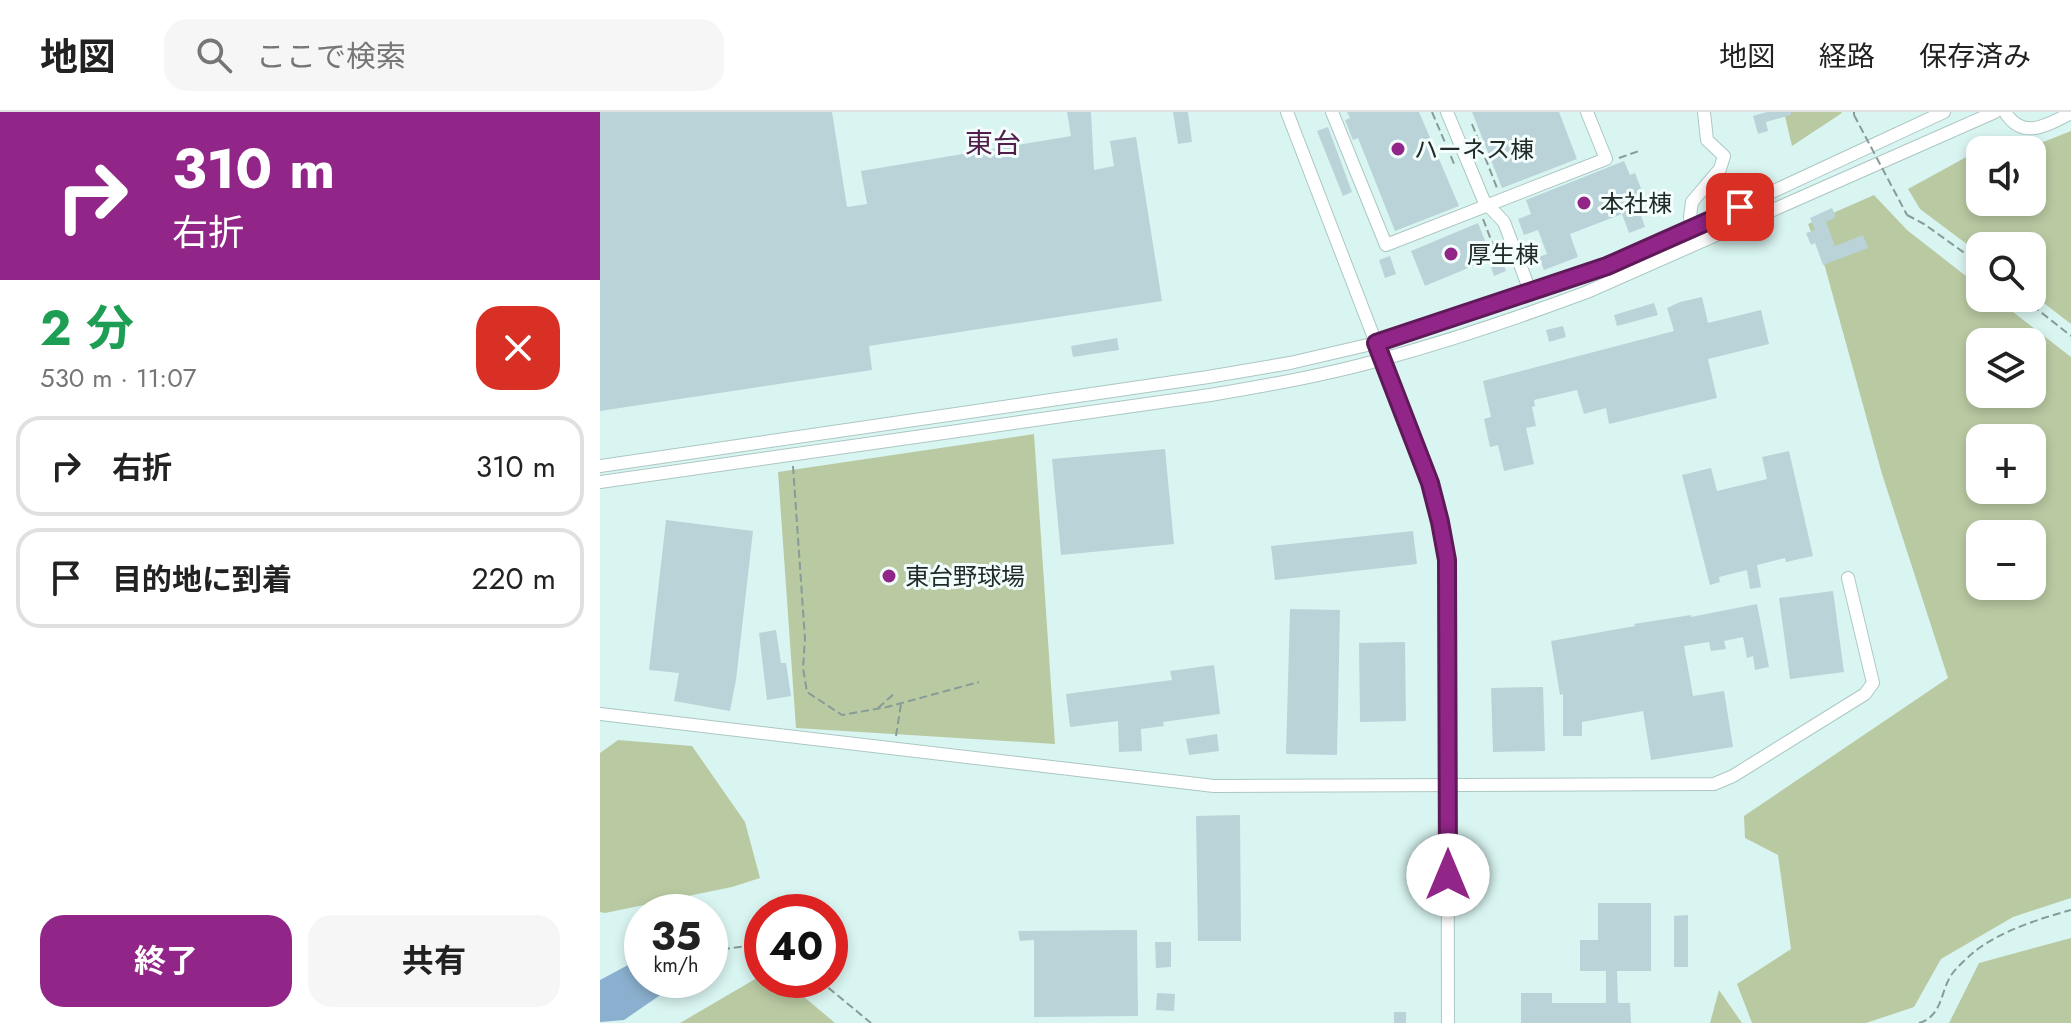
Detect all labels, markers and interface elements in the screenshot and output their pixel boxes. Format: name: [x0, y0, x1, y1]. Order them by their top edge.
search box: [164, 19, 724, 91]
text: 地図: [40, 29, 116, 84]
icon: search: [192, 33, 236, 77]
text: ここで検索: [256, 35, 406, 78]
text: 地図: [1719, 36, 1775, 77]
text: 経路: [1819, 36, 1875, 77]
text: 保存済み: [1919, 36, 2031, 77]
district label: 東台: [965, 123, 1021, 164]
text: 310 m: [172, 128, 335, 209]
place label: ハーネス棟: [1414, 132, 1534, 167]
map controls: [1966, 136, 2046, 600]
button: sound: [1966, 136, 2046, 216]
marker: ハーネス棟: [1389, 140, 1407, 158]
icon: right: [40, 144, 144, 248]
pin: [1706, 173, 1774, 241]
icon: arrive: [1718, 185, 1762, 229]
place label: 本社棟: [1600, 186, 1672, 221]
marker: 本社棟: [1575, 194, 1593, 212]
text: 右折: [172, 206, 244, 258]
button: search: [1966, 232, 2046, 312]
place label: 厚生棟: [1467, 237, 1539, 272]
marker: 厚生棟: [1442, 245, 1460, 263]
text: 2 分: [40, 294, 134, 363]
button: close: [476, 306, 560, 390]
button: layers: [1966, 328, 2046, 408]
text: 530 m · 11:07: [40, 359, 196, 397]
button: +: [1966, 424, 2046, 504]
icon: right: [44, 444, 88, 488]
text: 310 m: [476, 445, 556, 488]
text: 右折: [112, 446, 172, 489]
button: −: [1966, 520, 2046, 600]
icon: arrive: [44, 556, 88, 600]
text: 220 m: [471, 557, 556, 600]
text: 目的地に到着: [112, 558, 292, 601]
place label: 東台野球場: [905, 559, 1025, 594]
marker: 東台野球場: [880, 567, 898, 585]
position arrow: [1406, 833, 1490, 917]
speed limit sign: 40: [744, 894, 848, 998]
text: 35: [651, 907, 701, 965]
button: 終了: [40, 915, 292, 1007]
button: 共有: [308, 915, 560, 1007]
text: km/h: [653, 951, 699, 980]

